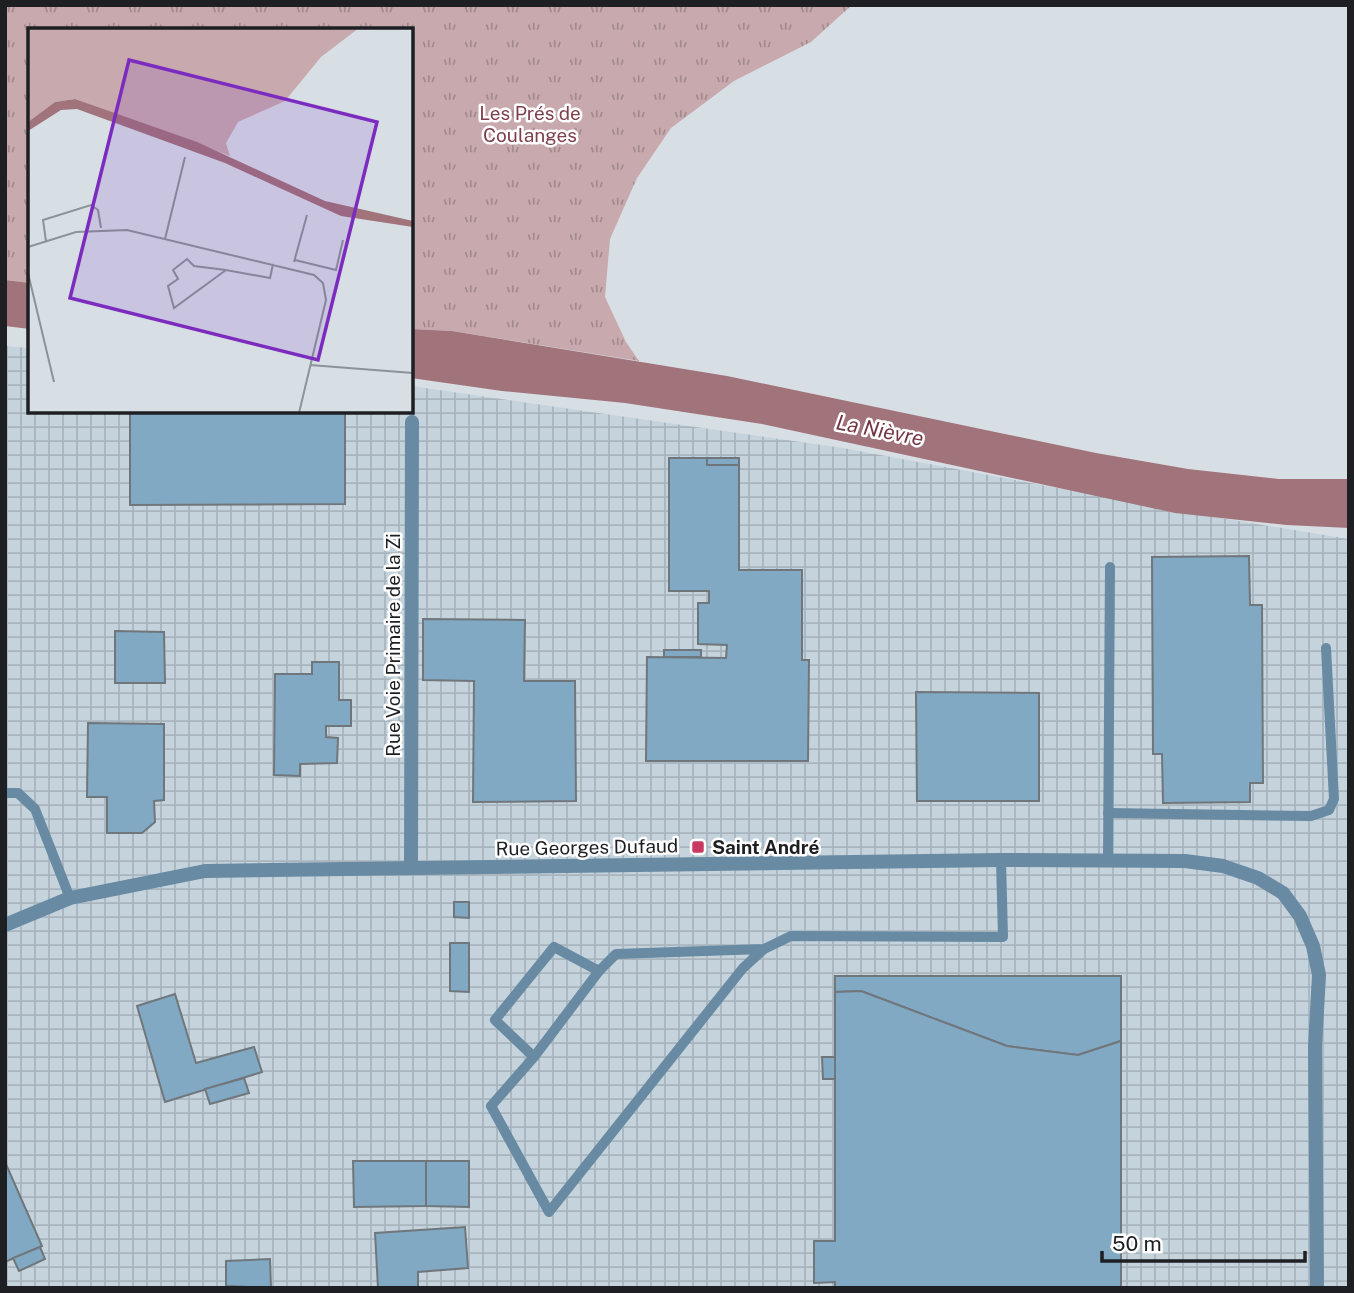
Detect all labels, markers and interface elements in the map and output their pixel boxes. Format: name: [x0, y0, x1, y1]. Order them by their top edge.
inset map: [28, 28, 413, 413]
park label: Les Prés de Coulanges: [479, 102, 581, 146]
water label: La Nièvre: [834, 409, 926, 451]
street label: Rue Voie Primaire de la Zi: [382, 533, 404, 757]
street label: Rue Georges Dufaud: [496, 834, 678, 860]
place label: Saint André: [712, 836, 820, 858]
marker: Saint André: [690, 839, 706, 855]
scale bar: [1102, 1220, 1305, 1264]
text: 50 m: [1112, 1231, 1162, 1256]

